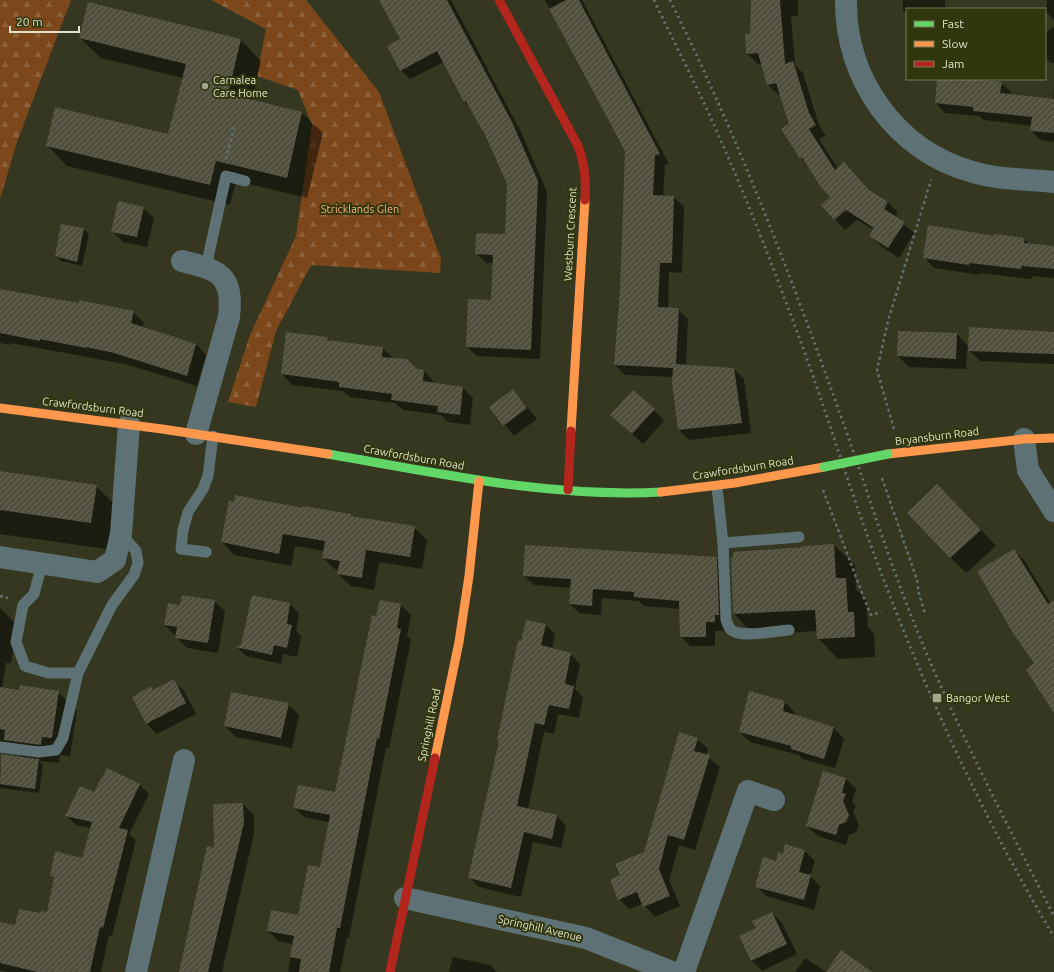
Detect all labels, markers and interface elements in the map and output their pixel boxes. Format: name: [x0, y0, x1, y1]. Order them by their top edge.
scale bar: [10, 8, 79, 34]
legend: [906, 8, 1046, 80]
text: 20 m: [16, 15, 43, 28]
text: Fast: [942, 17, 964, 30]
text: Slow: [942, 37, 968, 50]
text: Jam: [942, 57, 964, 70]
place label: Carnalea Care Home: [213, 74, 268, 99]
marker: Carnalea Care Home: [200, 81, 210, 91]
street label: Westburn Crescent: [562, 186, 578, 281]
park label: Stricklands Glen: [321, 203, 399, 215]
street label: Crawfordsburn Road: [42, 395, 144, 419]
street label: Bryansburn Road: [894, 425, 980, 447]
street label: Crawfordsburn Road: [363, 442, 465, 472]
street label: Crawfordsburn Road: [692, 454, 794, 482]
street label: Springhill Road: [415, 687, 443, 763]
marker: Bangor West: [931, 692, 943, 704]
place label: Bangor West: [946, 692, 1010, 704]
street label: Springhill Avenue: [497, 912, 583, 944]

